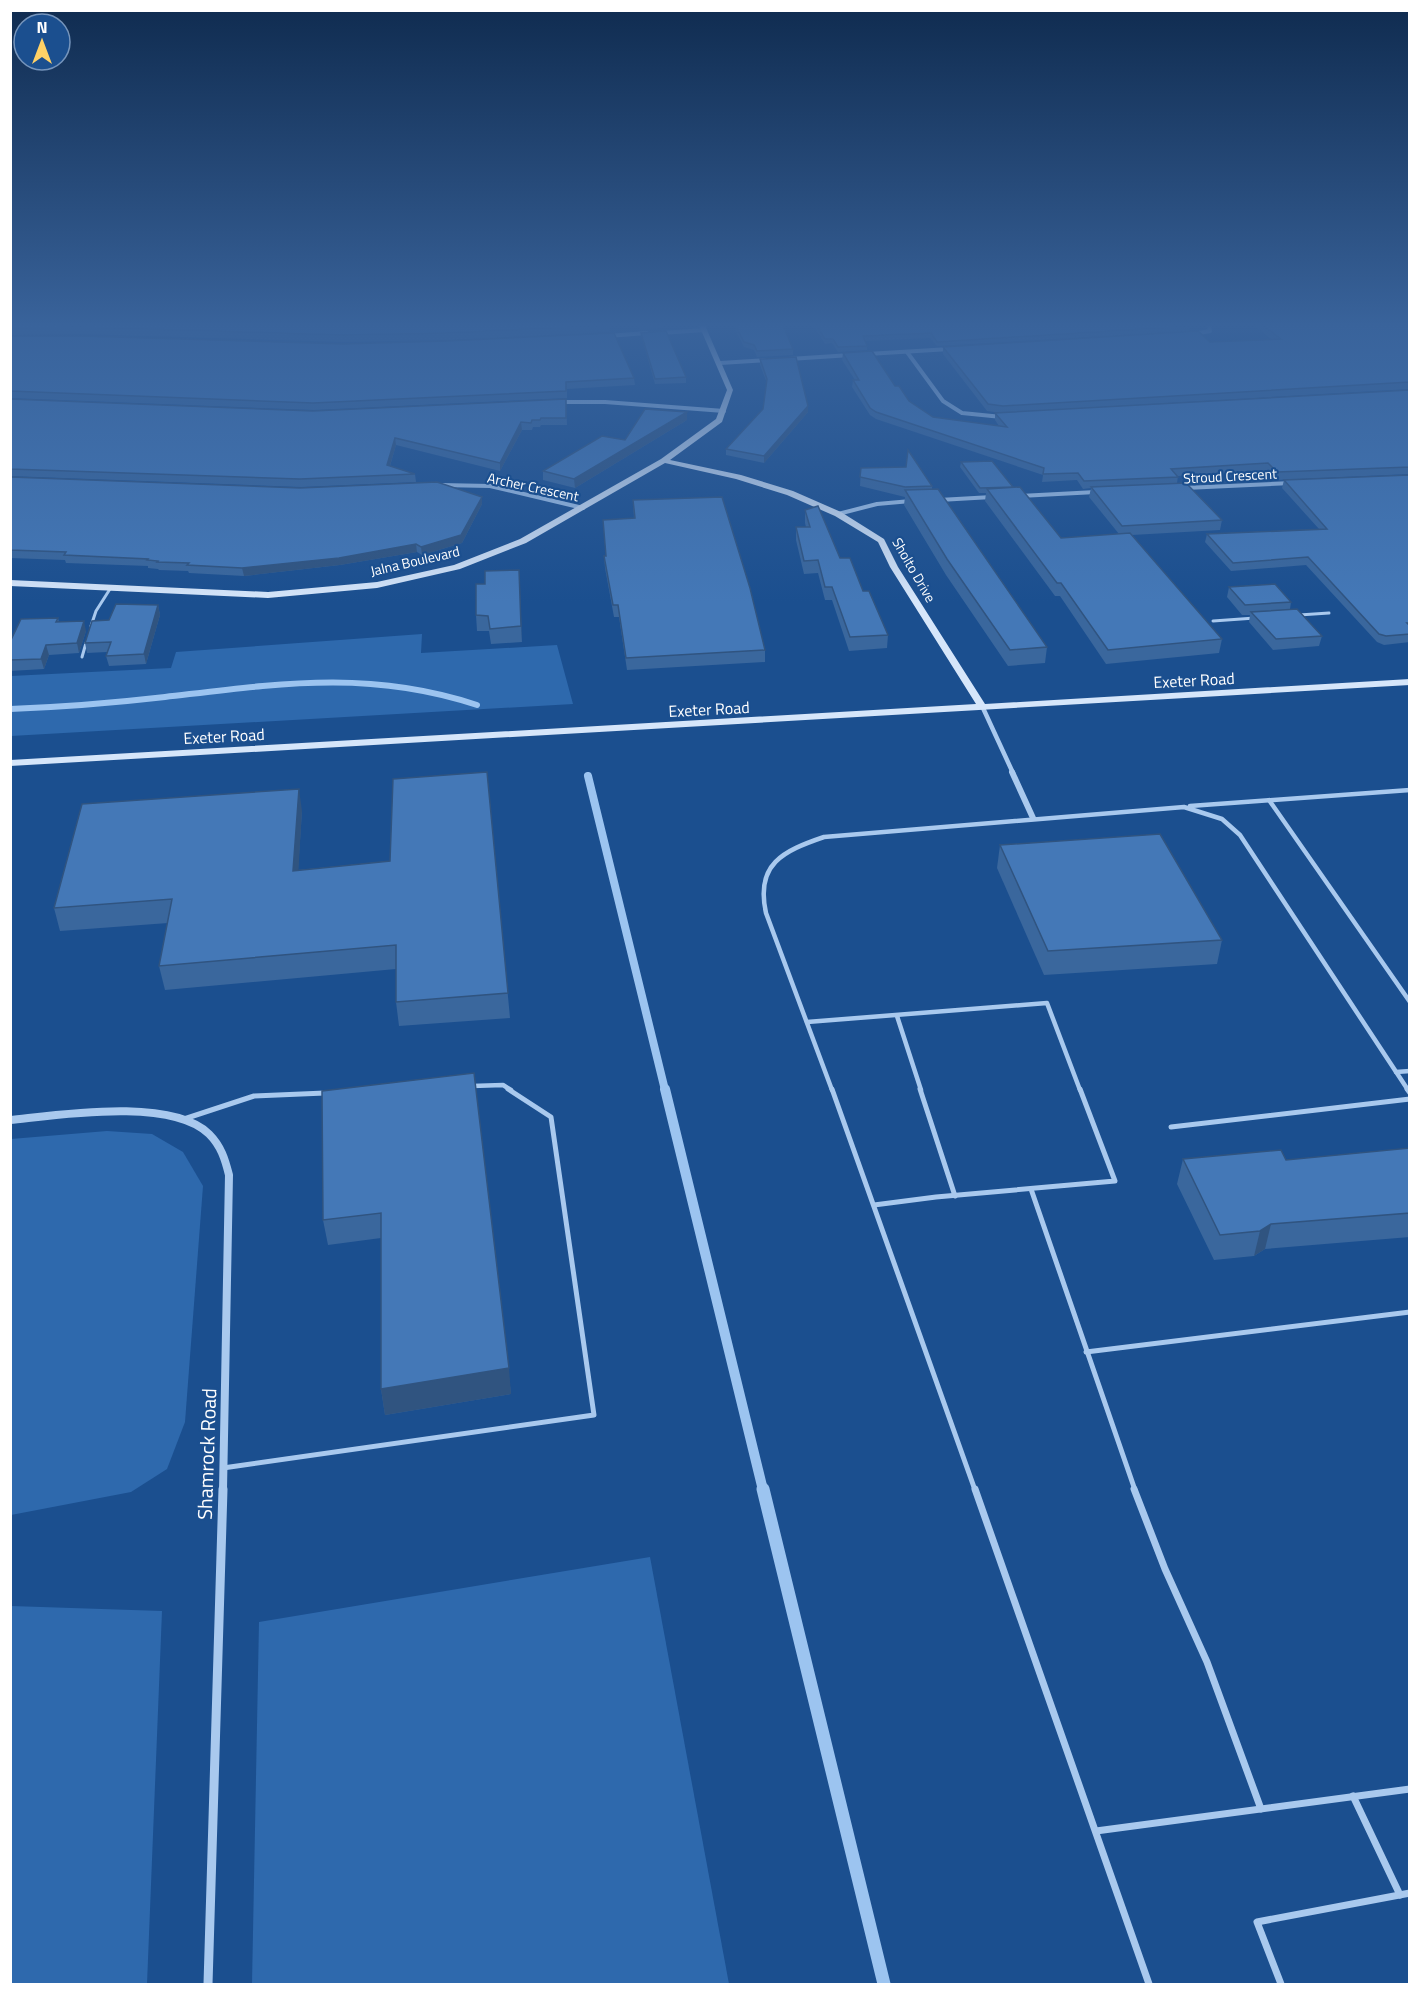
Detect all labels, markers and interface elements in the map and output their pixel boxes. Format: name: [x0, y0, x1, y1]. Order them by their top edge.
north arrow: [12, 12, 72, 72]
text: N: [36, 15, 48, 39]
street label: Stroud Crescent: [1183, 463, 1277, 488]
street label: Archer Crescent: [485, 467, 581, 506]
street label: Sholto Drive: [887, 533, 941, 606]
street label: Jalna Boulevard: [368, 540, 462, 581]
street label: Exeter Road: [1153, 666, 1235, 694]
street label: Exeter Road: [668, 695, 750, 723]
street label: Exeter Road: [183, 722, 265, 750]
street label: Shamrock Road: [189, 1388, 224, 1520]

